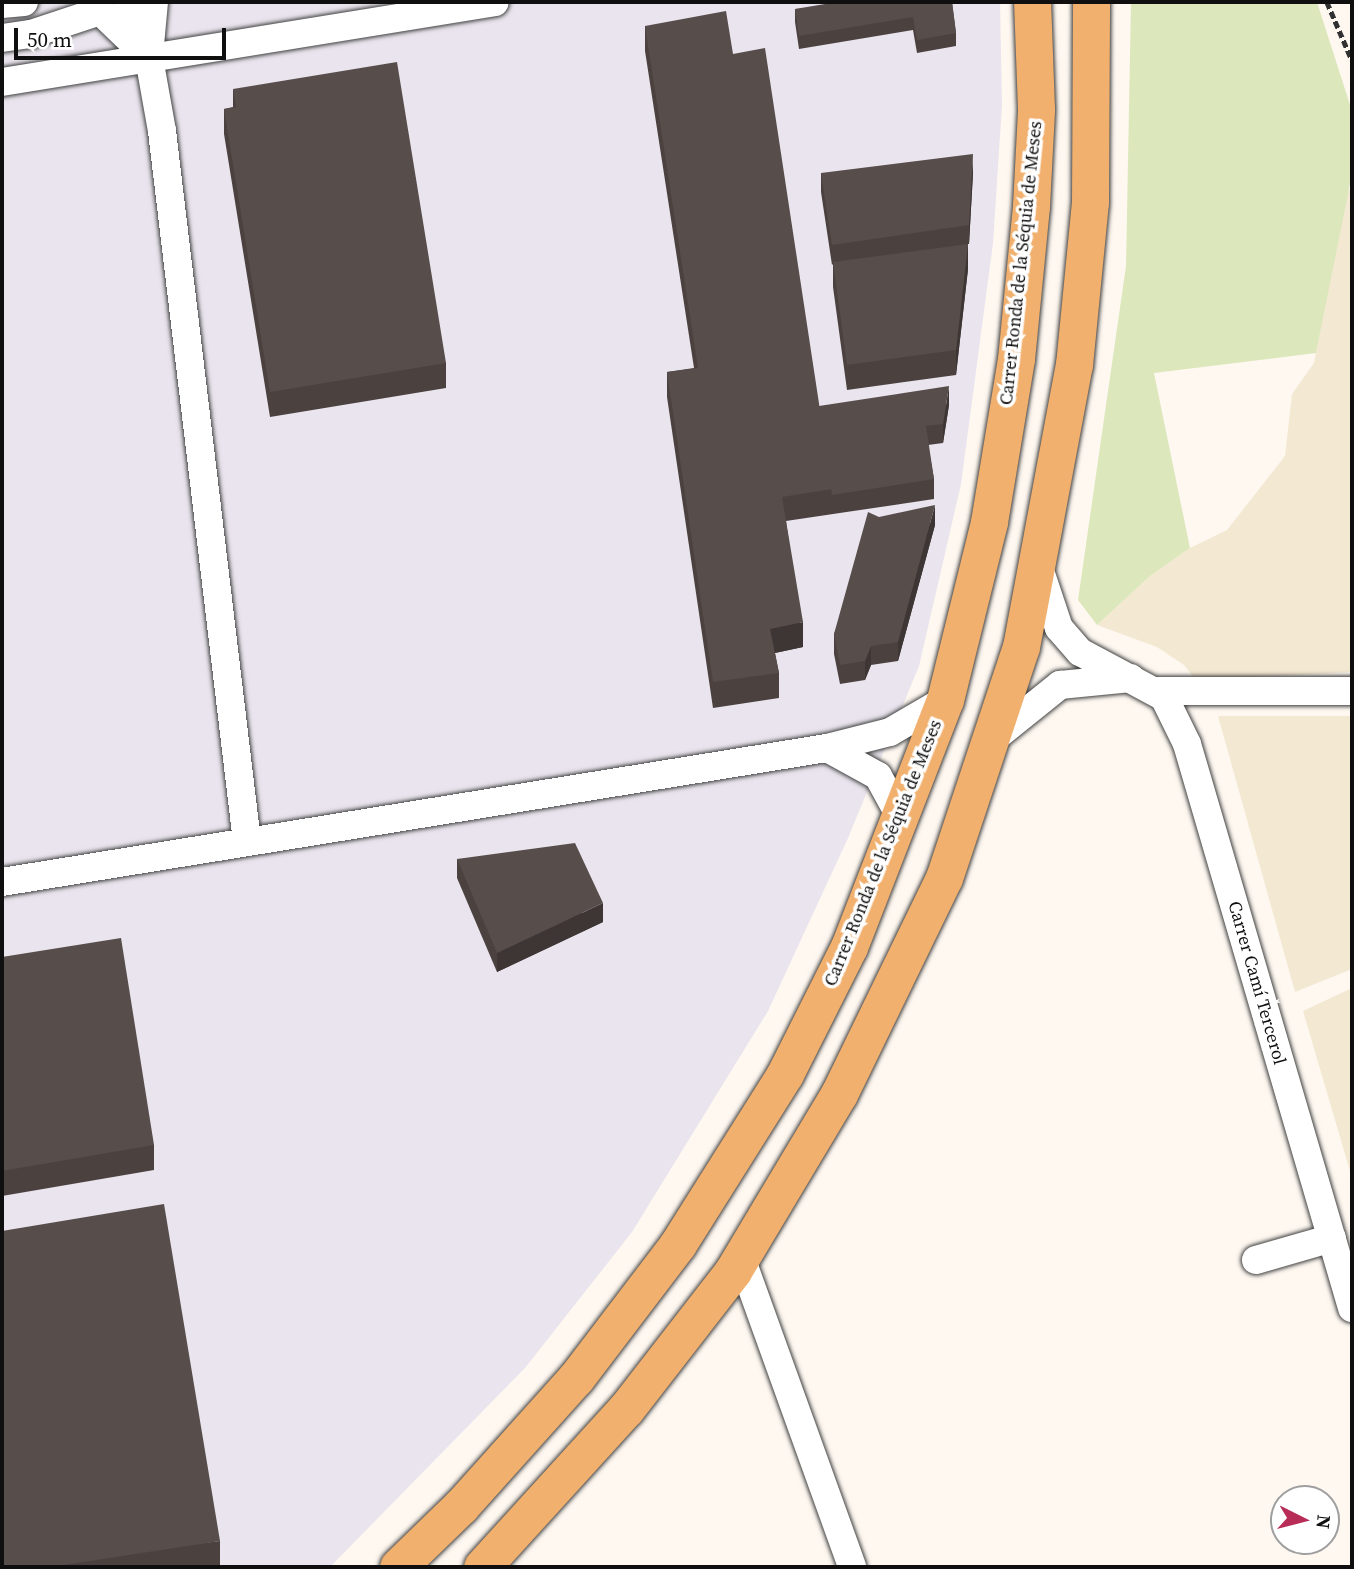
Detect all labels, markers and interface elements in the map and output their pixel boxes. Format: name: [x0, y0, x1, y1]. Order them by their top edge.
scale bar: [18, 14, 229, 58]
text: 50 m: [27, 25, 72, 54]
street label: Carrer Ronda de la Séquia de Meses: [995, 120, 1047, 406]
street label: Carrer Ronda de la Séquia de Meses: [820, 717, 946, 989]
street label: Carrer Camí Tercerol: [1223, 899, 1291, 1067]
north arrow: [1270, 1485, 1340, 1555]
text: N: [1310, 1514, 1338, 1530]

